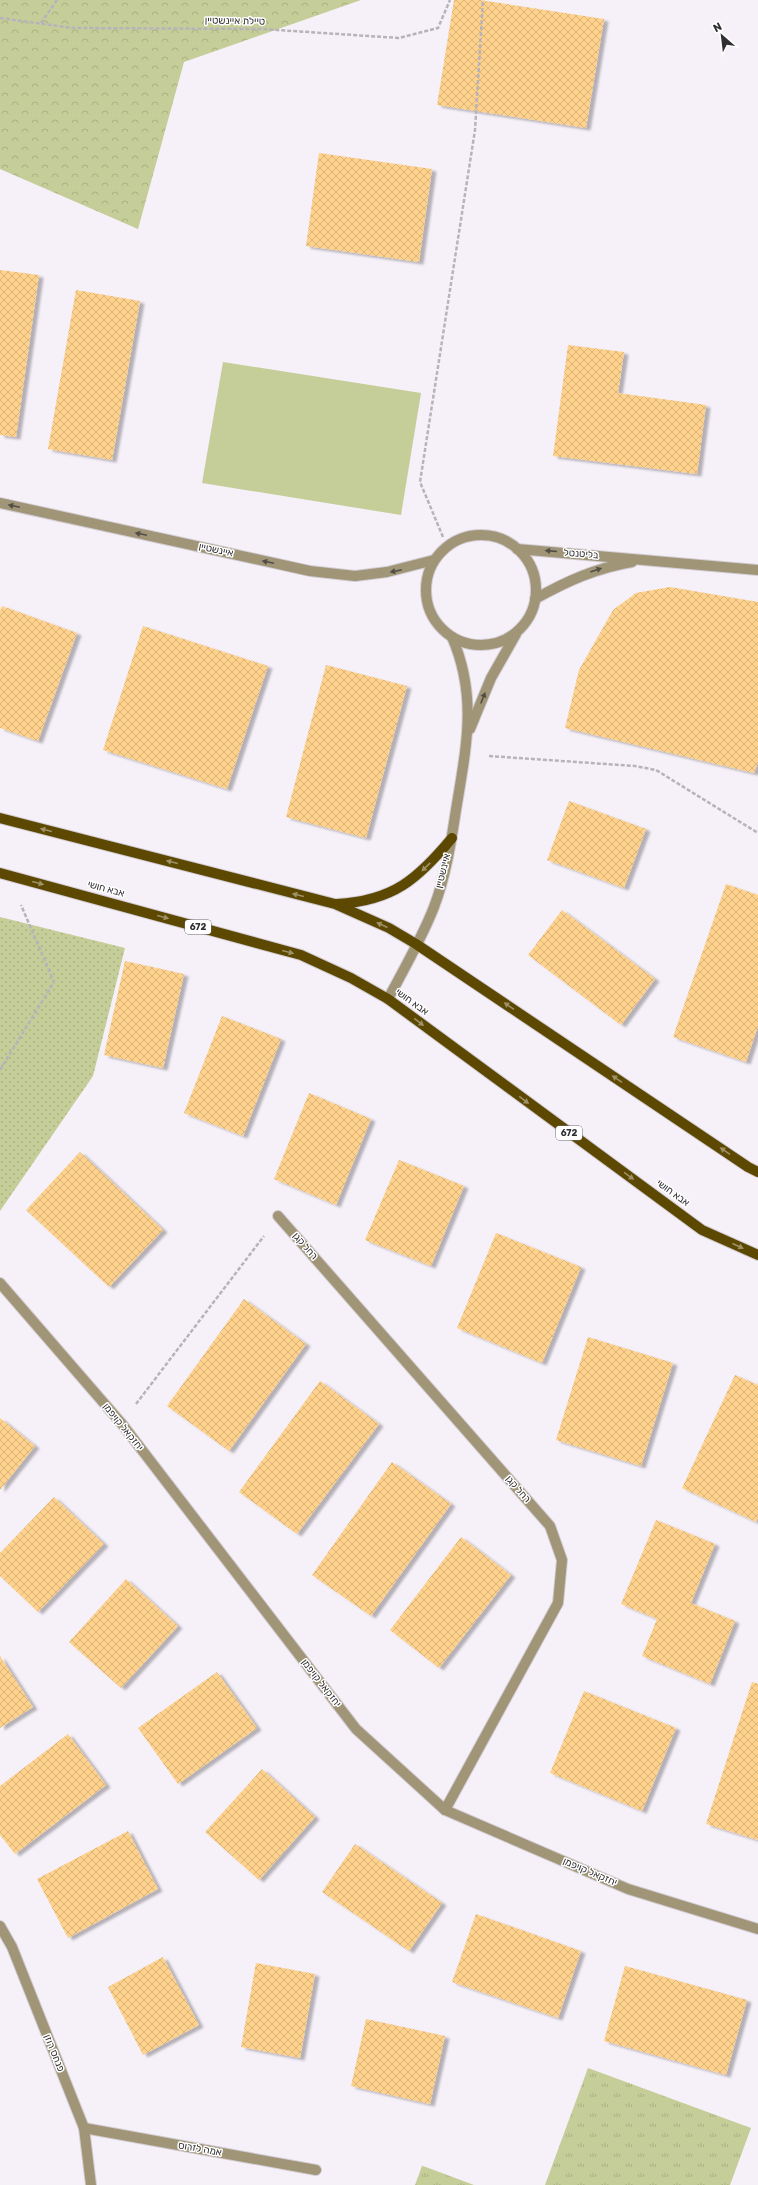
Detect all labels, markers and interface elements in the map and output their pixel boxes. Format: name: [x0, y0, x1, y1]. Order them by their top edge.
street label: טיילת איינשטיין: [205, 14, 265, 28]
north arrow: [702, 16, 742, 56]
text: N: [711, 20, 724, 35]
one-way arrow: [8, 502, 20, 508]
one-way arrow: [135, 530, 147, 536]
street label: איינשטיין: [198, 540, 235, 560]
street label: בליטנטל: [563, 547, 599, 562]
one-way arrow: [545, 548, 557, 555]
one-way arrow: [262, 558, 274, 564]
one-way arrow: [590, 567, 602, 573]
one-way arrow: [390, 568, 402, 574]
one-way arrow: [480, 692, 487, 704]
one-way arrow: [40, 827, 52, 833]
street label: איינשטיין: [433, 852, 453, 890]
one-way arrow: [166, 859, 178, 865]
one-way arrow: [421, 862, 431, 872]
street label: אבא חושי: [86, 878, 126, 900]
one-way arrow: [32, 880, 44, 886]
one-way arrow: [291, 891, 304, 897]
one-way arrow: [157, 914, 169, 920]
road number: 672: [185, 920, 211, 934]
one-way arrow: [377, 922, 388, 928]
one-way arrow: [282, 949, 295, 955]
street label: אבא חושי: [393, 986, 431, 1018]
one-way arrow: [504, 1002, 514, 1010]
one-way arrow: [414, 1018, 425, 1026]
one-way arrow: [612, 1075, 622, 1083]
one-way arrow: [519, 1095, 529, 1103]
road number: 672: [556, 1126, 582, 1140]
one-way arrow: [719, 1148, 731, 1155]
one-way arrow: [624, 1172, 634, 1180]
street label: אבא חושי: [654, 1177, 692, 1209]
street label: רחל קגן: [290, 1230, 320, 1262]
one-way arrow: [732, 1243, 744, 1249]
street label: יחזקאל קויפמן: [100, 1401, 146, 1453]
street label: רחל קגן: [503, 1473, 533, 1505]
street label: יחזקאל קויפמן: [299, 1657, 343, 1709]
street label: יחזקאל קויפמן: [561, 1855, 619, 1889]
street label: פנחס רוזן: [41, 2033, 67, 2074]
street label: אמה לזרוס: [177, 2139, 223, 2159]

